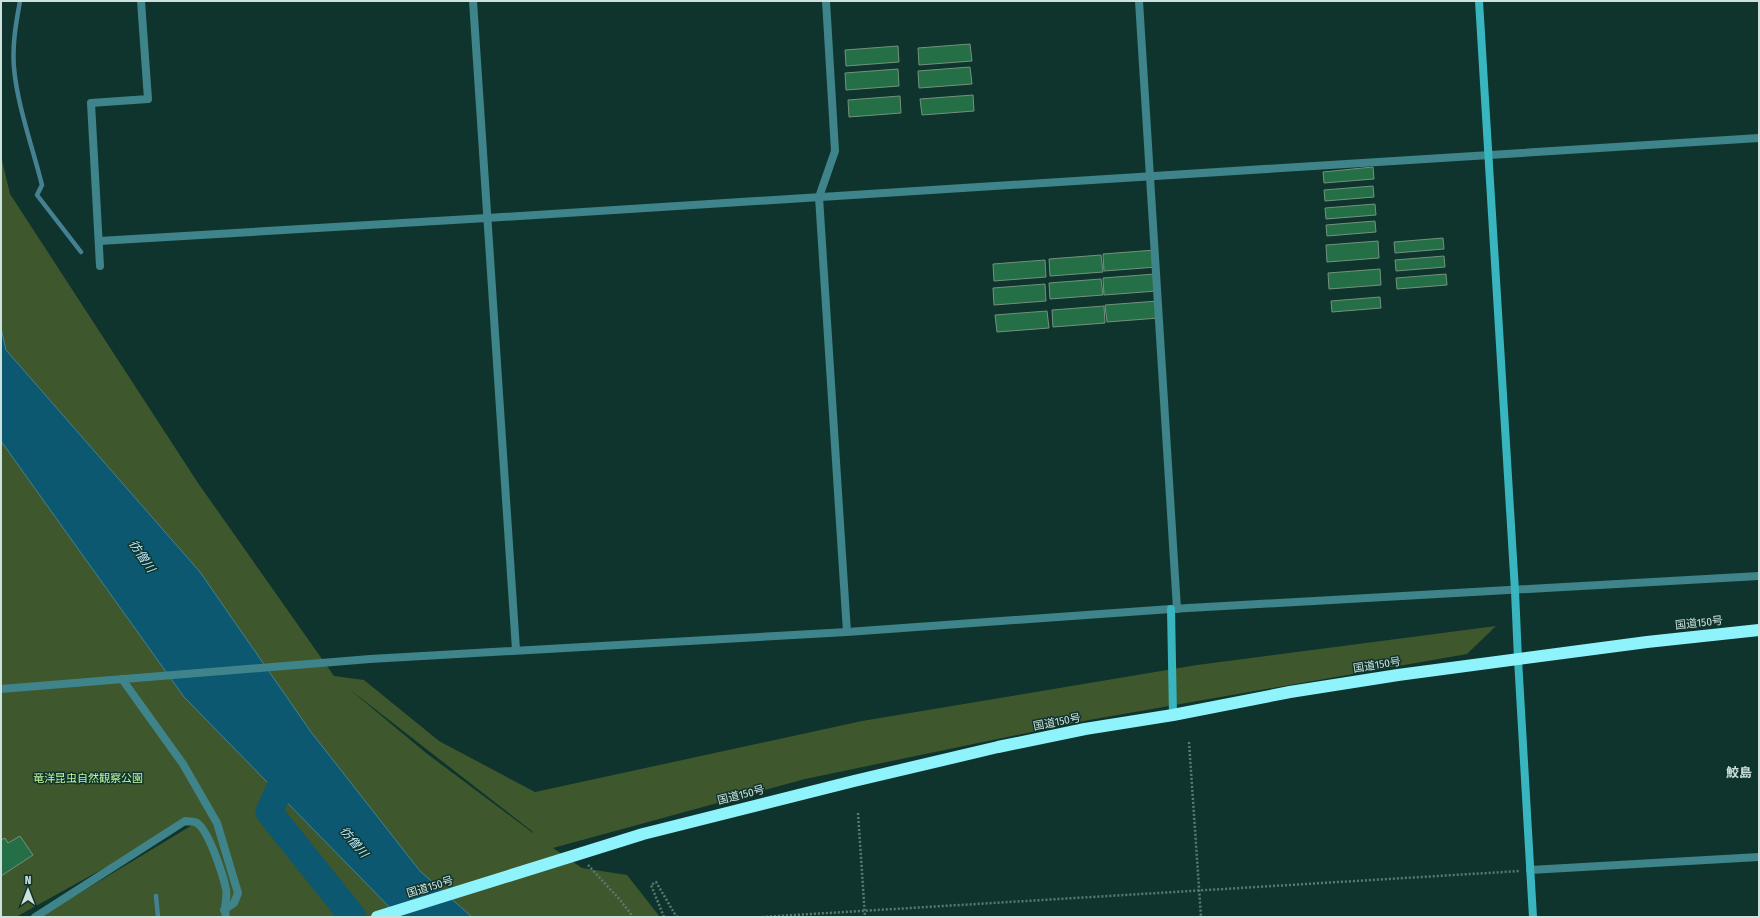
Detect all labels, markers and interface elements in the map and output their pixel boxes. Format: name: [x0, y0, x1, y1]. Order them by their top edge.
water label: 彷僧川: [126, 537, 159, 576]
street label: 国道150号: [1674, 614, 1724, 632]
street label: 国道150号: [1352, 655, 1402, 675]
street label: 国道150号: [1032, 711, 1082, 733]
district label: 鮫島: [1726, 765, 1752, 780]
park label: 竜洋昆虫自然観察公園: [33, 772, 143, 785]
street label: 国道150号: [716, 783, 766, 807]
water label: 彷僧川: [337, 824, 372, 862]
north arrow: [8, 870, 48, 910]
text: N: [25, 874, 31, 887]
street label: 国道150号: [405, 874, 455, 900]

